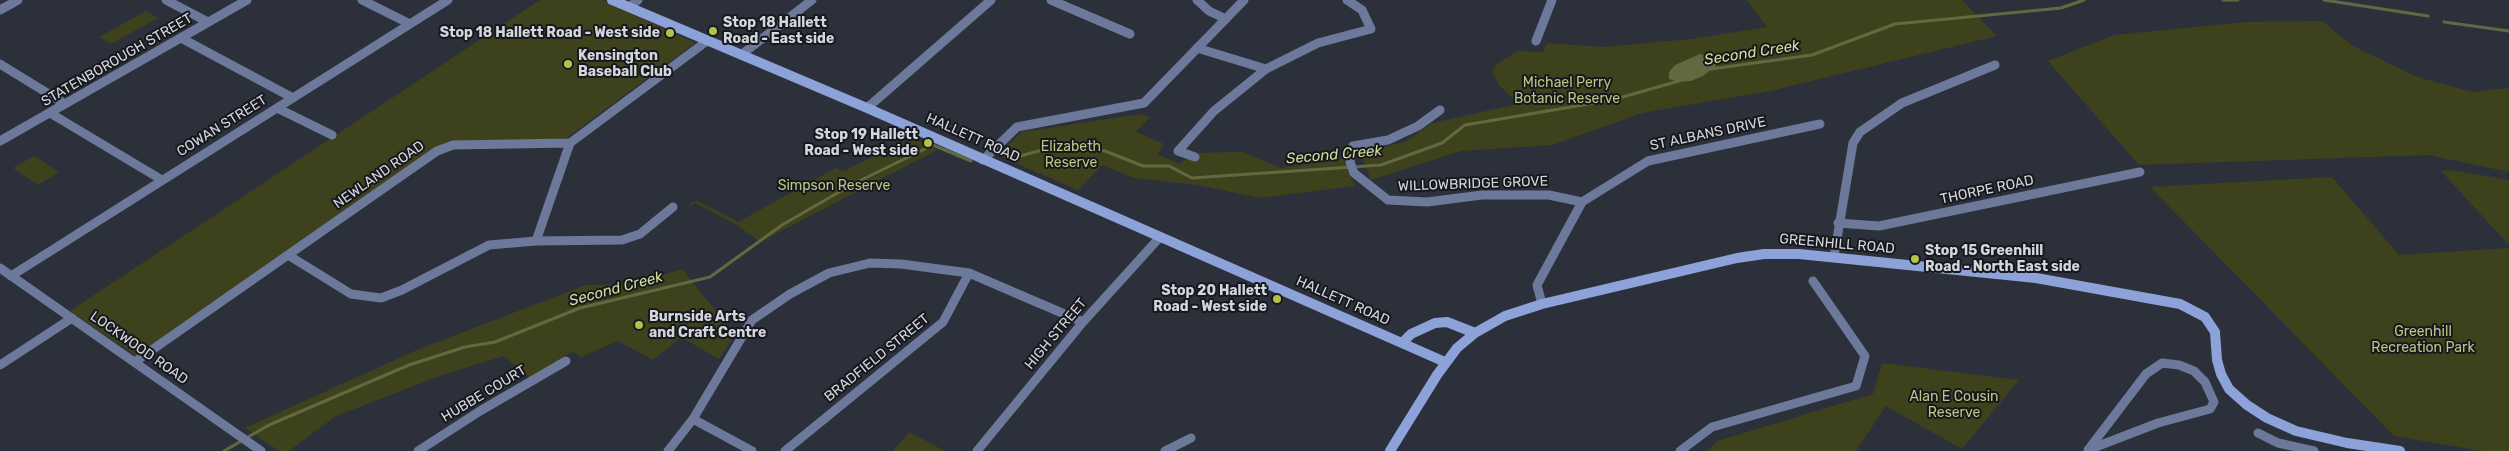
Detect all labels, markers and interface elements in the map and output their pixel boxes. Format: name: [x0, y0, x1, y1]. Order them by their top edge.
street label: STATENBOROUGH STREET: [39, 10, 195, 110]
place label: Stop 18 Hallett Road - East side: [723, 15, 834, 48]
place label: Stop 18 Hallett Road - West side: [440, 25, 660, 41]
marker: Stop 18 Hallett Road - East side: [707, 25, 719, 37]
marker: Stop 18 Hallett Road - West side: [664, 27, 676, 39]
water label: Second Creek: [1703, 37, 1801, 69]
place label: Kensington Baseball Club: [578, 48, 672, 80]
marker: Kensington Baseball Club: [562, 58, 574, 70]
park label: Michael Perry Botanic Reserve: [1514, 75, 1620, 108]
street label: COWAN STREET: [174, 92, 270, 160]
street label: HALLETT ROAD: [924, 110, 1022, 166]
street label: ST ALBANS DRIVE: [1648, 113, 1768, 155]
place label: Stop 19 Hallett Road - West side: [804, 127, 918, 160]
street label: NEWLAND ROAD: [330, 137, 428, 213]
marker: Stop 19 Hallett Road - West side: [922, 137, 934, 149]
park label: Elizabeth Reserve: [1041, 139, 1101, 172]
water label: Second Creek: [1285, 142, 1383, 168]
street label: THORPE ROAD: [1939, 172, 2035, 208]
street label: WILLOWBRIDGE GROVE: [1398, 173, 1548, 195]
park label: Simpson Reserve: [778, 178, 890, 194]
street label: GREENHILL ROAD: [1779, 231, 1895, 257]
place label: Stop 15 Greenhill Road - North East side: [1925, 243, 2080, 276]
marker: Stop 15 Greenhill Road - North East side: [1909, 253, 1921, 265]
water label: Second Creek: [567, 268, 665, 310]
street label: HALLETT ROAD: [1294, 273, 1392, 329]
place label: Stop 20 Hallett Road - West side: [1153, 283, 1267, 316]
marker: Stop 20 Hallett Road - West side: [1271, 293, 1283, 305]
street label: HIGH STREET: [1021, 295, 1091, 373]
street label: LOCKWOOD ROAD: [87, 308, 191, 388]
place label: Burnside Arts and Craft Centre: [649, 309, 766, 342]
street label: BRADFIELD STREET: [821, 311, 933, 405]
marker: Burnside Arts and Craft Centre: [633, 319, 645, 331]
park label: Greenhill Recreation Park: [2371, 324, 2475, 357]
street label: HUBBE COURT: [438, 362, 530, 426]
park label: Alan E Cousin Reserve: [1909, 389, 1999, 422]

